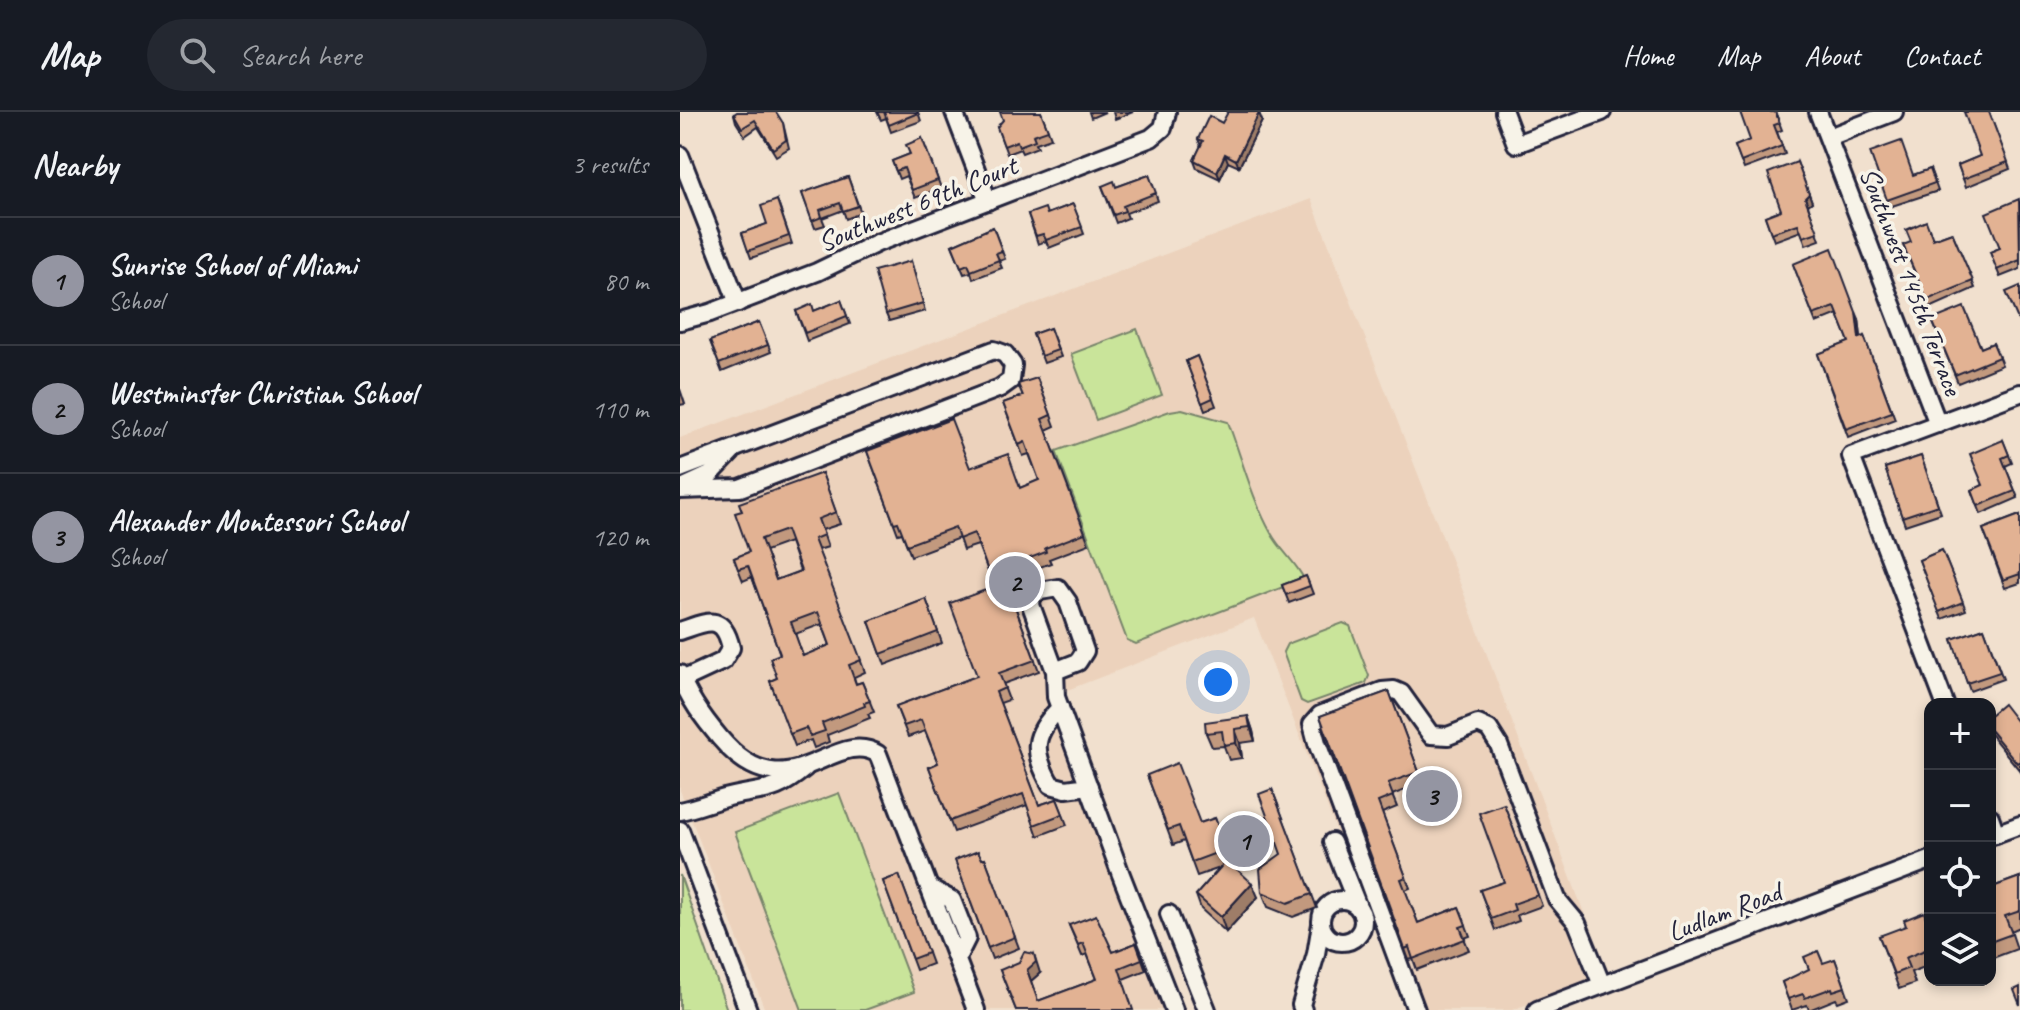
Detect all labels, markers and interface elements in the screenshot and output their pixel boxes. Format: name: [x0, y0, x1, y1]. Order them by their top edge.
search box: [147, 19, 707, 91]
text: Map: [40, 32, 99, 79]
icon: search: [175, 33, 219, 77]
text: Search here: [239, 36, 361, 74]
text: Home: [1623, 38, 1673, 73]
text: Map: [1717, 38, 1760, 73]
text: About: [1804, 38, 1860, 73]
text: Contact: [1904, 38, 1980, 73]
text: Nearby: [32, 143, 118, 186]
street label: Southwest 69th Court: [813, 147, 1024, 259]
text: 3 results: [572, 148, 648, 181]
street label: Southwest 145th Terrace: [1852, 162, 1972, 402]
text: Sunrise School of Miami: [108, 246, 357, 284]
text: 1: [52, 265, 64, 298]
text: 80 m: [604, 265, 648, 298]
text: School: [108, 284, 164, 317]
text: Westminster Christian School: [108, 374, 417, 412]
text: 2: [52, 393, 64, 426]
text: 110 m: [592, 393, 648, 426]
text: School: [108, 412, 164, 445]
text: Alexander Montessori School: [108, 502, 404, 540]
text: 3: [52, 521, 64, 554]
text: 120 m: [592, 521, 648, 554]
text: School: [108, 540, 164, 573]
pin: 2: [989, 552, 1041, 612]
your location: [1198, 662, 1238, 702]
map controls: [1924, 698, 1996, 986]
button: +: [1924, 698, 1996, 770]
pin: 3: [1406, 766, 1458, 826]
button: −: [1924, 770, 1996, 842]
pin: 1: [1218, 811, 1270, 871]
button: locate: [1924, 842, 1996, 914]
street label: Ludlam Road: [1663, 872, 1789, 949]
button: layers: [1924, 914, 1996, 986]

